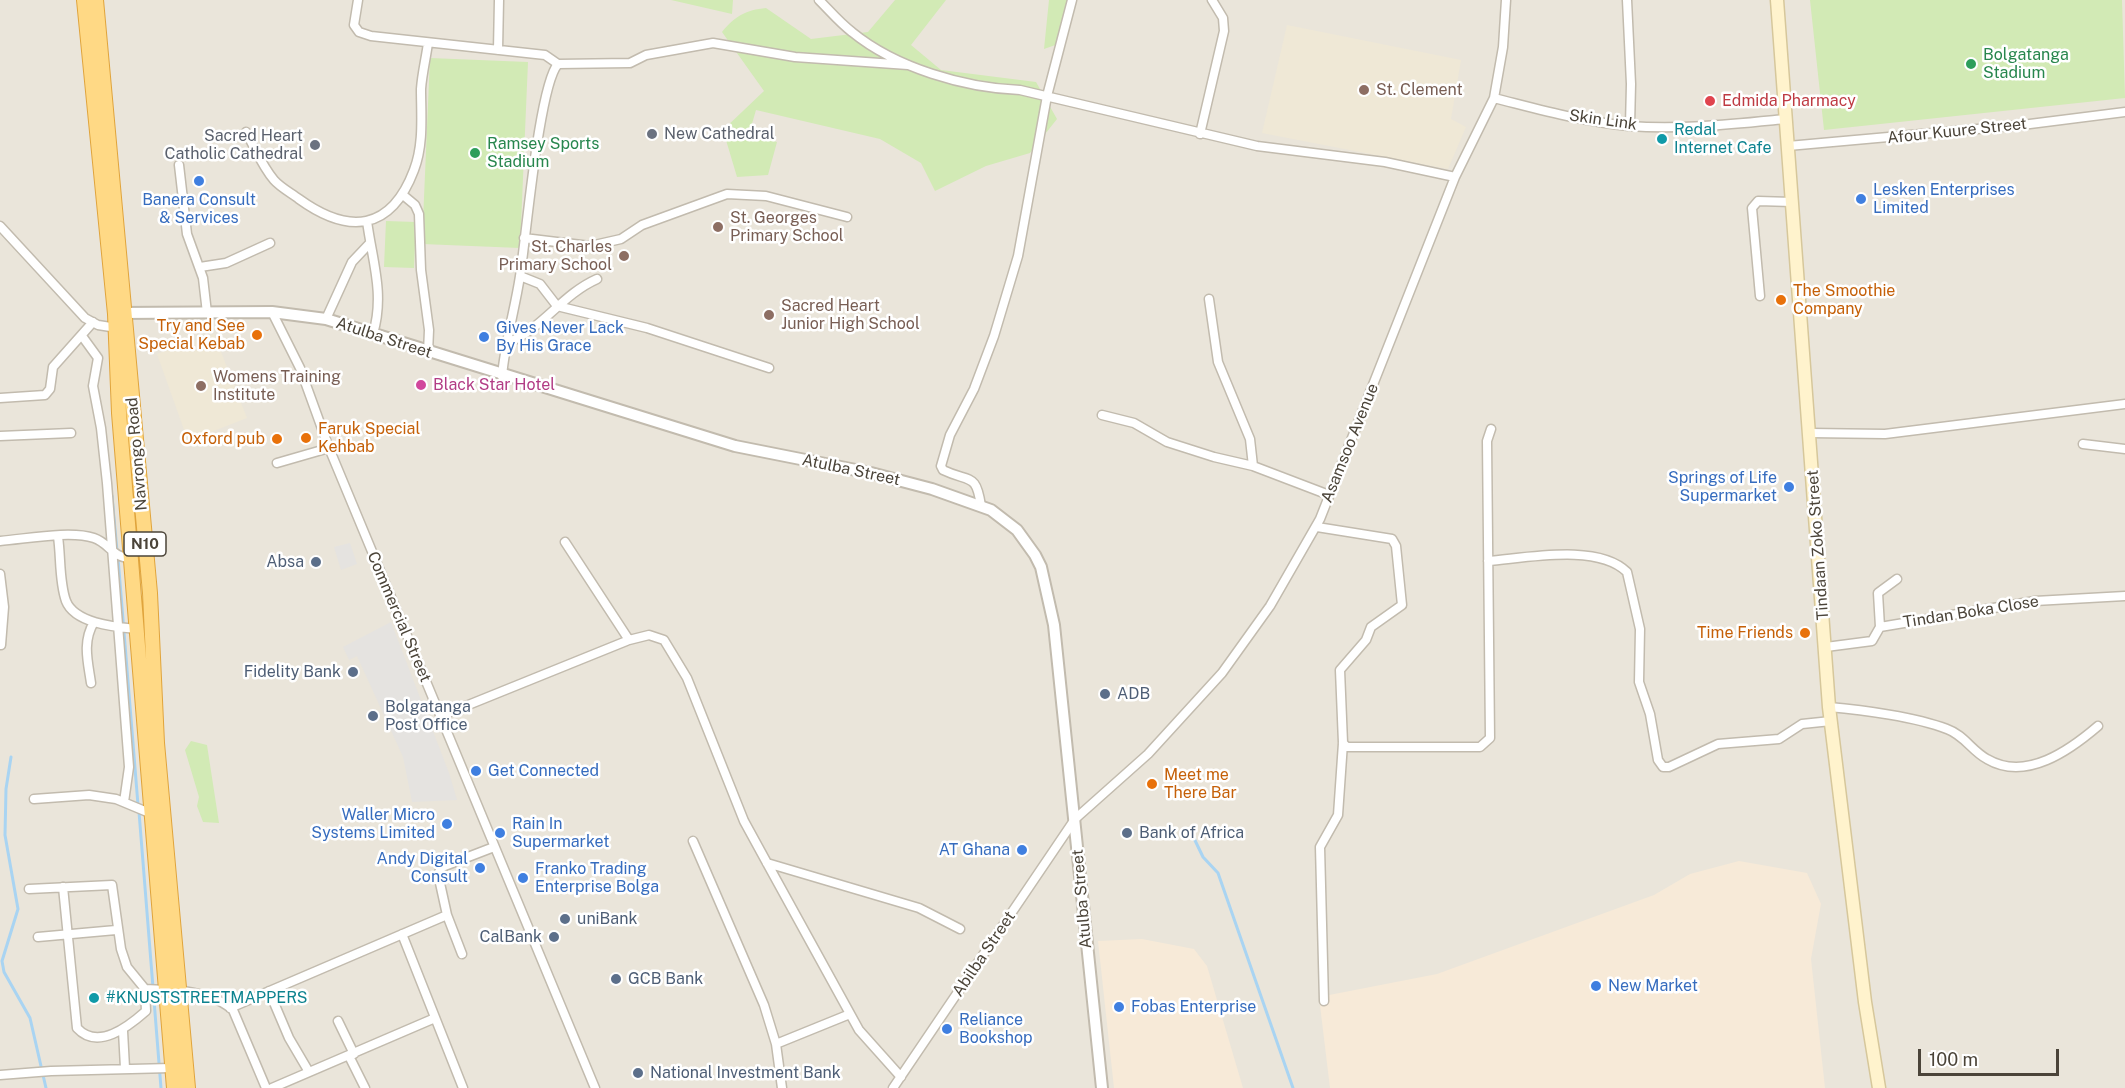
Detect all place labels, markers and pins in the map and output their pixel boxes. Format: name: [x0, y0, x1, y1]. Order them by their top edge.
place label: Bolgatanga Stadium: [1983, 45, 2069, 83]
marker: Bolgatanga Stadium: [1964, 57, 1978, 71]
place label: St. Clement: [1376, 80, 1463, 100]
marker: St. Clement: [1357, 83, 1371, 97]
place label: Edmida Pharmacy: [1722, 91, 1856, 111]
marker: Edmida Pharmacy: [1703, 94, 1717, 108]
place label: Redal Internet Cafe: [1674, 120, 1772, 158]
place label: New Cathedral: [664, 124, 775, 144]
place label: Sacred Heart Catholic Cathedral: [165, 126, 303, 164]
marker: New Cathedral: [645, 127, 659, 141]
marker: Redal Internet Cafe: [1655, 132, 1669, 146]
place label: Ramsey Sports Stadium: [487, 134, 599, 172]
marker: Sacred Heart Catholic Cathedral: [308, 138, 322, 152]
marker: Ramsey Sports Stadium: [468, 146, 482, 160]
marker: Banera Consult & Services: [192, 174, 206, 188]
place label: Lesken Enterprises Limited: [1873, 180, 2015, 218]
place label: Banera Consult & Services: [142, 190, 256, 228]
marker: Lesken Enterprises Limited: [1854, 192, 1868, 206]
place label: St. Georges Primary School: [730, 208, 844, 246]
marker: St. Georges Primary School: [711, 220, 725, 234]
place label: St. Charles Primary School: [498, 237, 612, 275]
marker: St. Charles Primary School: [617, 249, 631, 263]
place label: The Smoothie Company: [1793, 281, 1895, 319]
marker: The Smoothie Company: [1774, 293, 1788, 307]
place label: Sacred Heart Junior High School: [781, 296, 920, 334]
marker: Sacred Heart Junior High School: [762, 308, 776, 322]
place label: Try and See Special Kebab: [138, 316, 245, 354]
place label: Gives Never Lack By His Grace: [496, 318, 624, 356]
marker: Try and See Special Kebab: [250, 328, 264, 342]
marker: Gives Never Lack By His Grace: [477, 330, 491, 344]
place label: Womens Training Institute: [213, 367, 341, 405]
place label: Black Star Hotel: [433, 375, 555, 395]
marker: Black Star Hotel: [414, 378, 428, 392]
marker: Womens Training Institute: [194, 379, 208, 393]
place label: Faruk Special Kehbab: [318, 419, 420, 457]
place label: Oxford pub: [181, 429, 265, 449]
marker: Faruk Special Kehbab: [299, 431, 313, 445]
marker: Oxford pub: [270, 432, 284, 446]
place label: Springs of Life Supermarket: [1668, 468, 1777, 506]
marker: Springs of Life Supermarket: [1782, 480, 1796, 494]
place label: Absa: [266, 552, 304, 572]
marker: Absa: [309, 555, 323, 569]
place label: Time Friends: [1697, 623, 1793, 643]
marker: Time Friends: [1798, 626, 1812, 640]
place label: Fidelity Bank: [244, 662, 341, 682]
marker: Fidelity Bank: [346, 665, 360, 679]
place label: ADB: [1117, 684, 1150, 704]
marker: ADB: [1098, 687, 1112, 701]
place label: Bolgatanga Post Office: [385, 697, 471, 735]
marker: Bolgatanga Post Office: [366, 709, 380, 723]
place label: Get Connected: [488, 761, 599, 781]
marker: Get Connected: [469, 764, 483, 778]
place label: Meet me There Bar: [1164, 765, 1237, 803]
marker: Meet me There Bar: [1145, 777, 1159, 791]
place label: Waller Micro Systems Limited: [311, 805, 435, 843]
place label: Rain In Supermarket: [512, 814, 609, 852]
marker: Waller Micro Systems Limited: [440, 817, 454, 831]
place label: Bank of Africa: [1139, 823, 1244, 843]
marker: Rain In Supermarket: [493, 826, 507, 840]
marker: Bank of Africa: [1120, 826, 1134, 840]
place label: AT Ghana: [939, 840, 1010, 860]
marker: AT Ghana: [1015, 843, 1029, 857]
place label: Andy Digital Consult: [377, 849, 468, 887]
place label: Franko Trading Enterprise Bolga: [535, 859, 659, 897]
marker: Andy Digital Consult: [473, 861, 487, 875]
marker: Franko Trading Enterprise Bolga: [516, 871, 530, 885]
place label: uniBank: [577, 909, 637, 929]
marker: uniBank: [558, 912, 572, 926]
place label: CalBank: [480, 927, 542, 947]
marker: CalBank: [547, 930, 561, 944]
place label: GCB Bank: [628, 969, 703, 989]
marker: GCB Bank: [609, 972, 623, 986]
place label: New Market: [1608, 976, 1698, 996]
marker: New Market: [1589, 979, 1603, 993]
place label: #KNUSTSTREETMAPPERS: [106, 988, 307, 1008]
marker: #KNUSTSTREETMAPPERS: [87, 991, 101, 1005]
place label: Fobas Enterprise: [1131, 997, 1256, 1017]
marker: Fobas Enterprise: [1112, 1000, 1126, 1014]
place label: Reliance Bookshop: [959, 1010, 1033, 1048]
marker: Reliance Bookshop: [940, 1022, 954, 1036]
place label: National Investment Bank: [650, 1063, 841, 1083]
marker: National Investment Bank: [631, 1066, 645, 1080]

